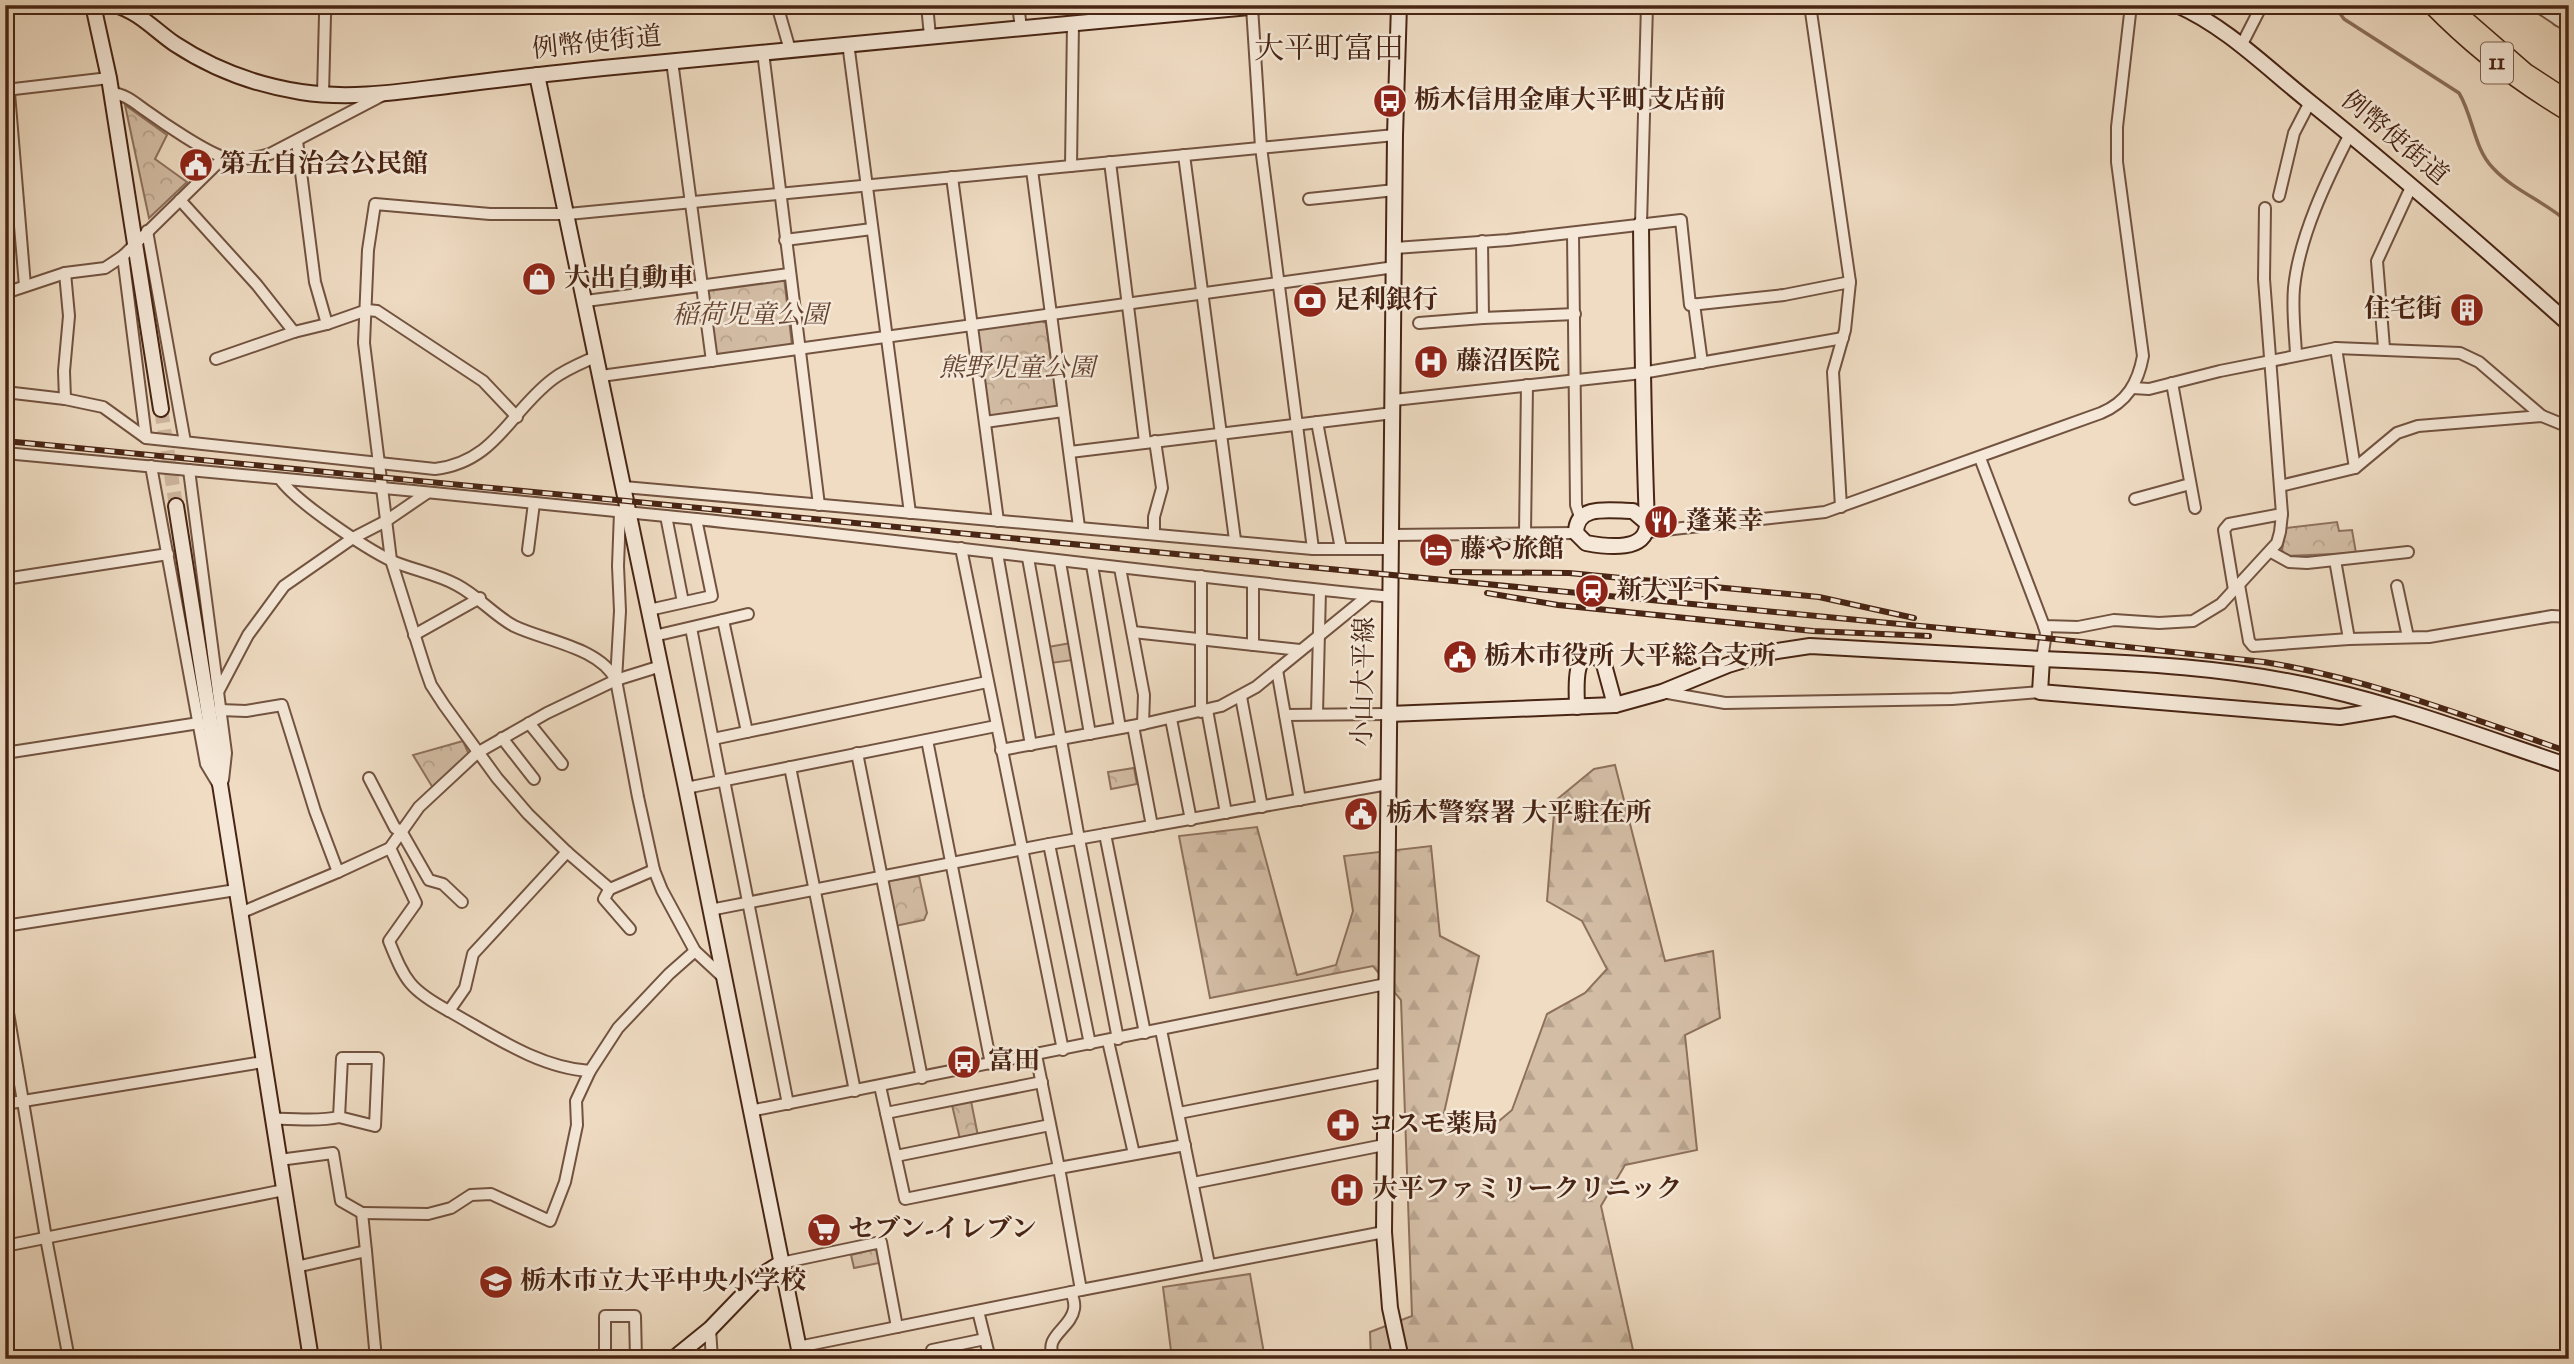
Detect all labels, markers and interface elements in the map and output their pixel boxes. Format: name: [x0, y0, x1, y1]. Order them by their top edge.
street label: 例幣使街道: [530, 19, 664, 69]
district label: 大平町富田: [1254, 29, 1404, 72]
road number: 11: [2481, 42, 2513, 84]
bus stop icon: 栃木信用金庫大平町支店前: [1371, 82, 1409, 120]
place label: 栃木信用金庫大平町支店前: [1414, 83, 1726, 120]
street label: 例幣使街道: [2332, 83, 2456, 195]
public building icon: 第五自治会公民館: [177, 146, 215, 184]
place label: 第五自治会公民館: [220, 147, 428, 184]
shop icon: 大出自動車: [520, 260, 558, 298]
place label: 大出自動車: [564, 261, 694, 298]
bank icon: 足利銀行: [1291, 282, 1329, 320]
place label: 足利銀行: [1334, 283, 1438, 320]
building icon: 住宅街: [2448, 291, 2486, 329]
place label: 住宅街: [2364, 292, 2442, 329]
park label: 稲荷児童公園: [672, 298, 832, 335]
hospital icon: 藤沼医院: [1412, 343, 1450, 381]
place label: 藤沼医院: [1456, 344, 1560, 381]
park label: 熊野児童公園: [939, 351, 1099, 388]
restaurant icon: 蓬莱幸: [1642, 503, 1680, 541]
place label: 蓬莱幸: [1686, 504, 1764, 541]
hotel icon: 藤や旅館: [1417, 531, 1455, 569]
place label: 藤や旅館: [1460, 532, 1564, 569]
station icon: 新大平下: [1573, 572, 1611, 610]
place label: 新大平下: [1616, 573, 1720, 610]
street label: 小山大平線: [1345, 617, 1385, 747]
public building icon: 栃木市役所 大平総合支所: [1441, 638, 1479, 676]
place label: 栃木市役所 大平総合支所: [1484, 639, 1776, 676]
public building icon: 栃木警察署 大平駐在所: [1342, 795, 1380, 833]
place label: 栃木警察署 大平駐在所: [1386, 796, 1652, 833]
bus stop icon: 富田: [945, 1043, 983, 1081]
place label: 富田: [988, 1044, 1040, 1081]
pharmacy icon: コスモ薬局: [1324, 1106, 1362, 1144]
place label: コスモ薬局: [1368, 1107, 1498, 1144]
hospital icon: 大平ファミリークリニック: [1328, 1171, 1366, 1209]
place label: 大平ファミリークリニック: [1372, 1172, 1682, 1209]
supermarket icon: セブン-イレブン: [805, 1211, 843, 1249]
place label: セブン-イレブン: [848, 1212, 1037, 1249]
school or university icon: 栃木市立大平中央小学校: [477, 1263, 515, 1301]
place label: 栃木市立大平中央小学校: [520, 1264, 806, 1301]

